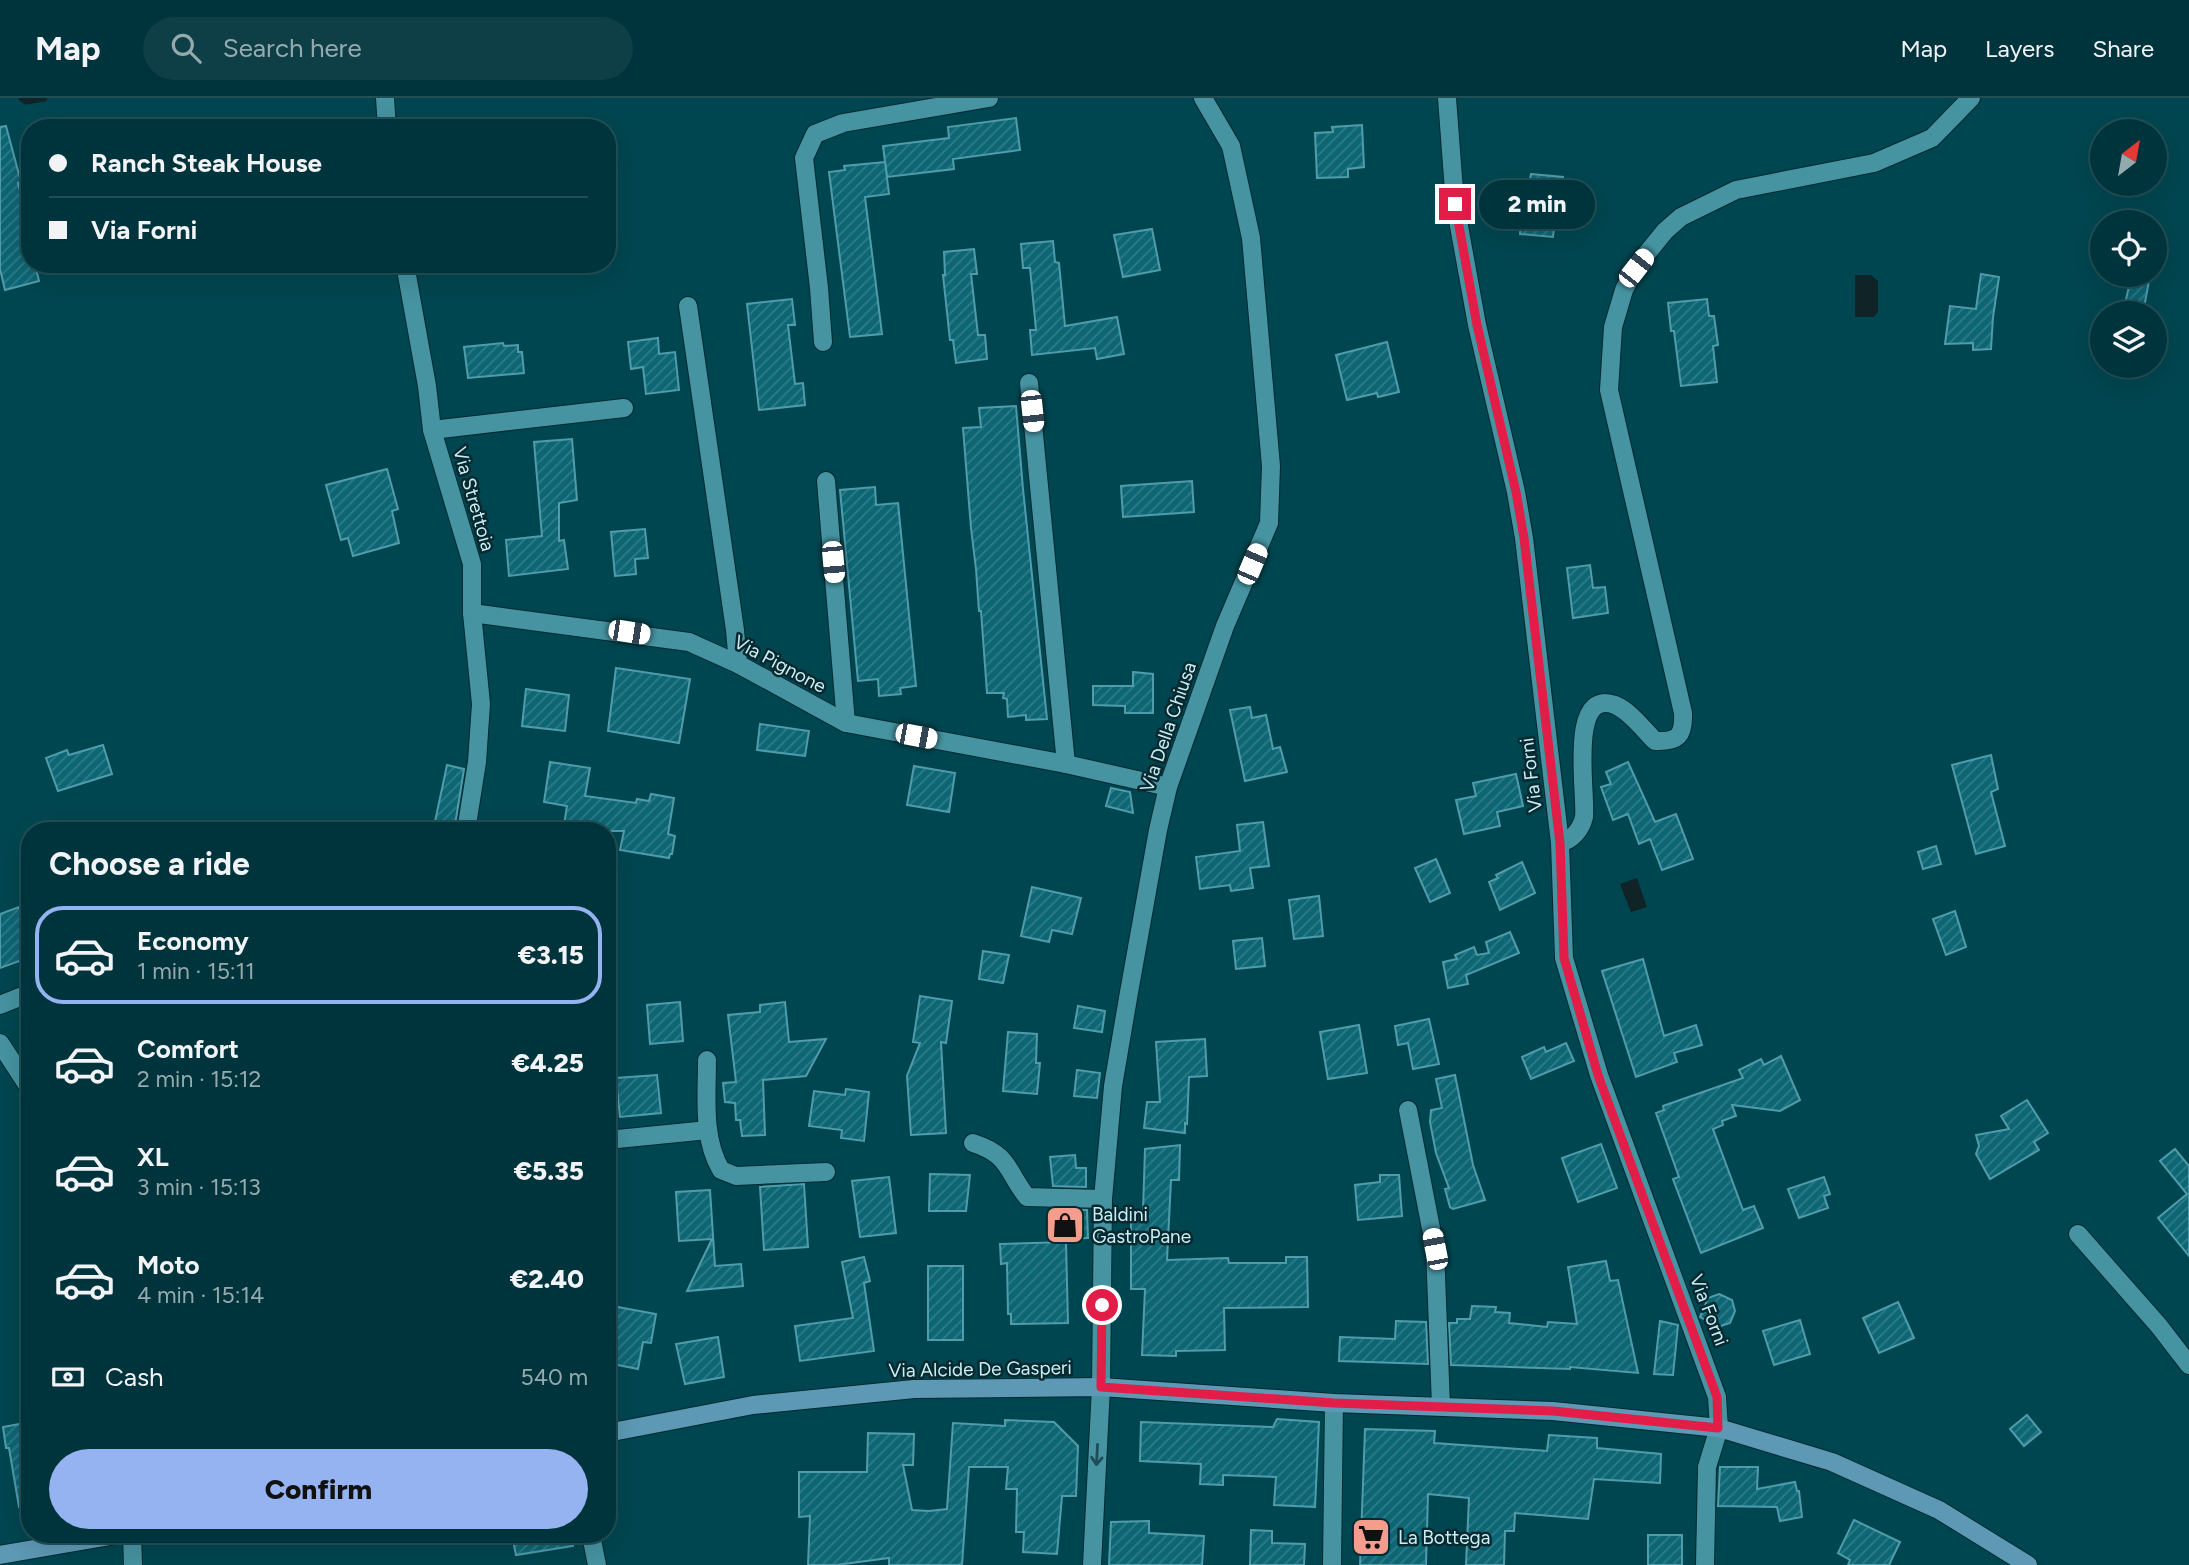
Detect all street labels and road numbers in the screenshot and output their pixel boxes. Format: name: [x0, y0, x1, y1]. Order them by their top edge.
street label: Via Strettoia: [448, 444, 500, 554]
street label: Via Pignone: [730, 630, 830, 698]
street label: Via Della Chiusa: [1135, 659, 1201, 795]
street label: Via Forni: [1515, 737, 1547, 813]
street label: Via Forni: [1685, 1271, 1733, 1349]
street label: Via Alcide De Gasperi: [888, 1356, 1072, 1382]

